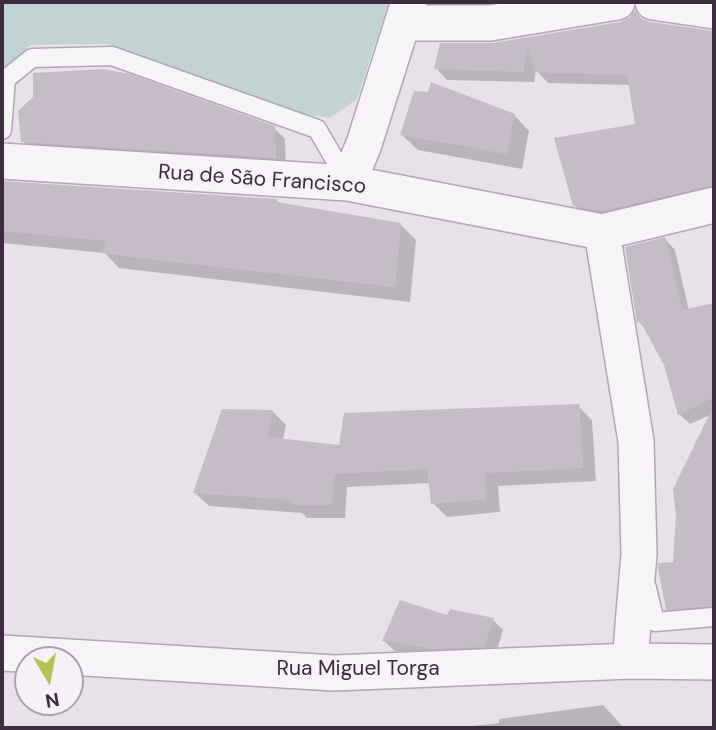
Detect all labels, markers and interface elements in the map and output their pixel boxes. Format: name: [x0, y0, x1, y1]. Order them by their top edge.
street label: Rua de São Francisco: [157, 160, 367, 200]
north arrow: [14, 646, 84, 716]
street label: Rua Miguel Torga: [276, 656, 440, 682]
text: N: [43, 687, 61, 714]

